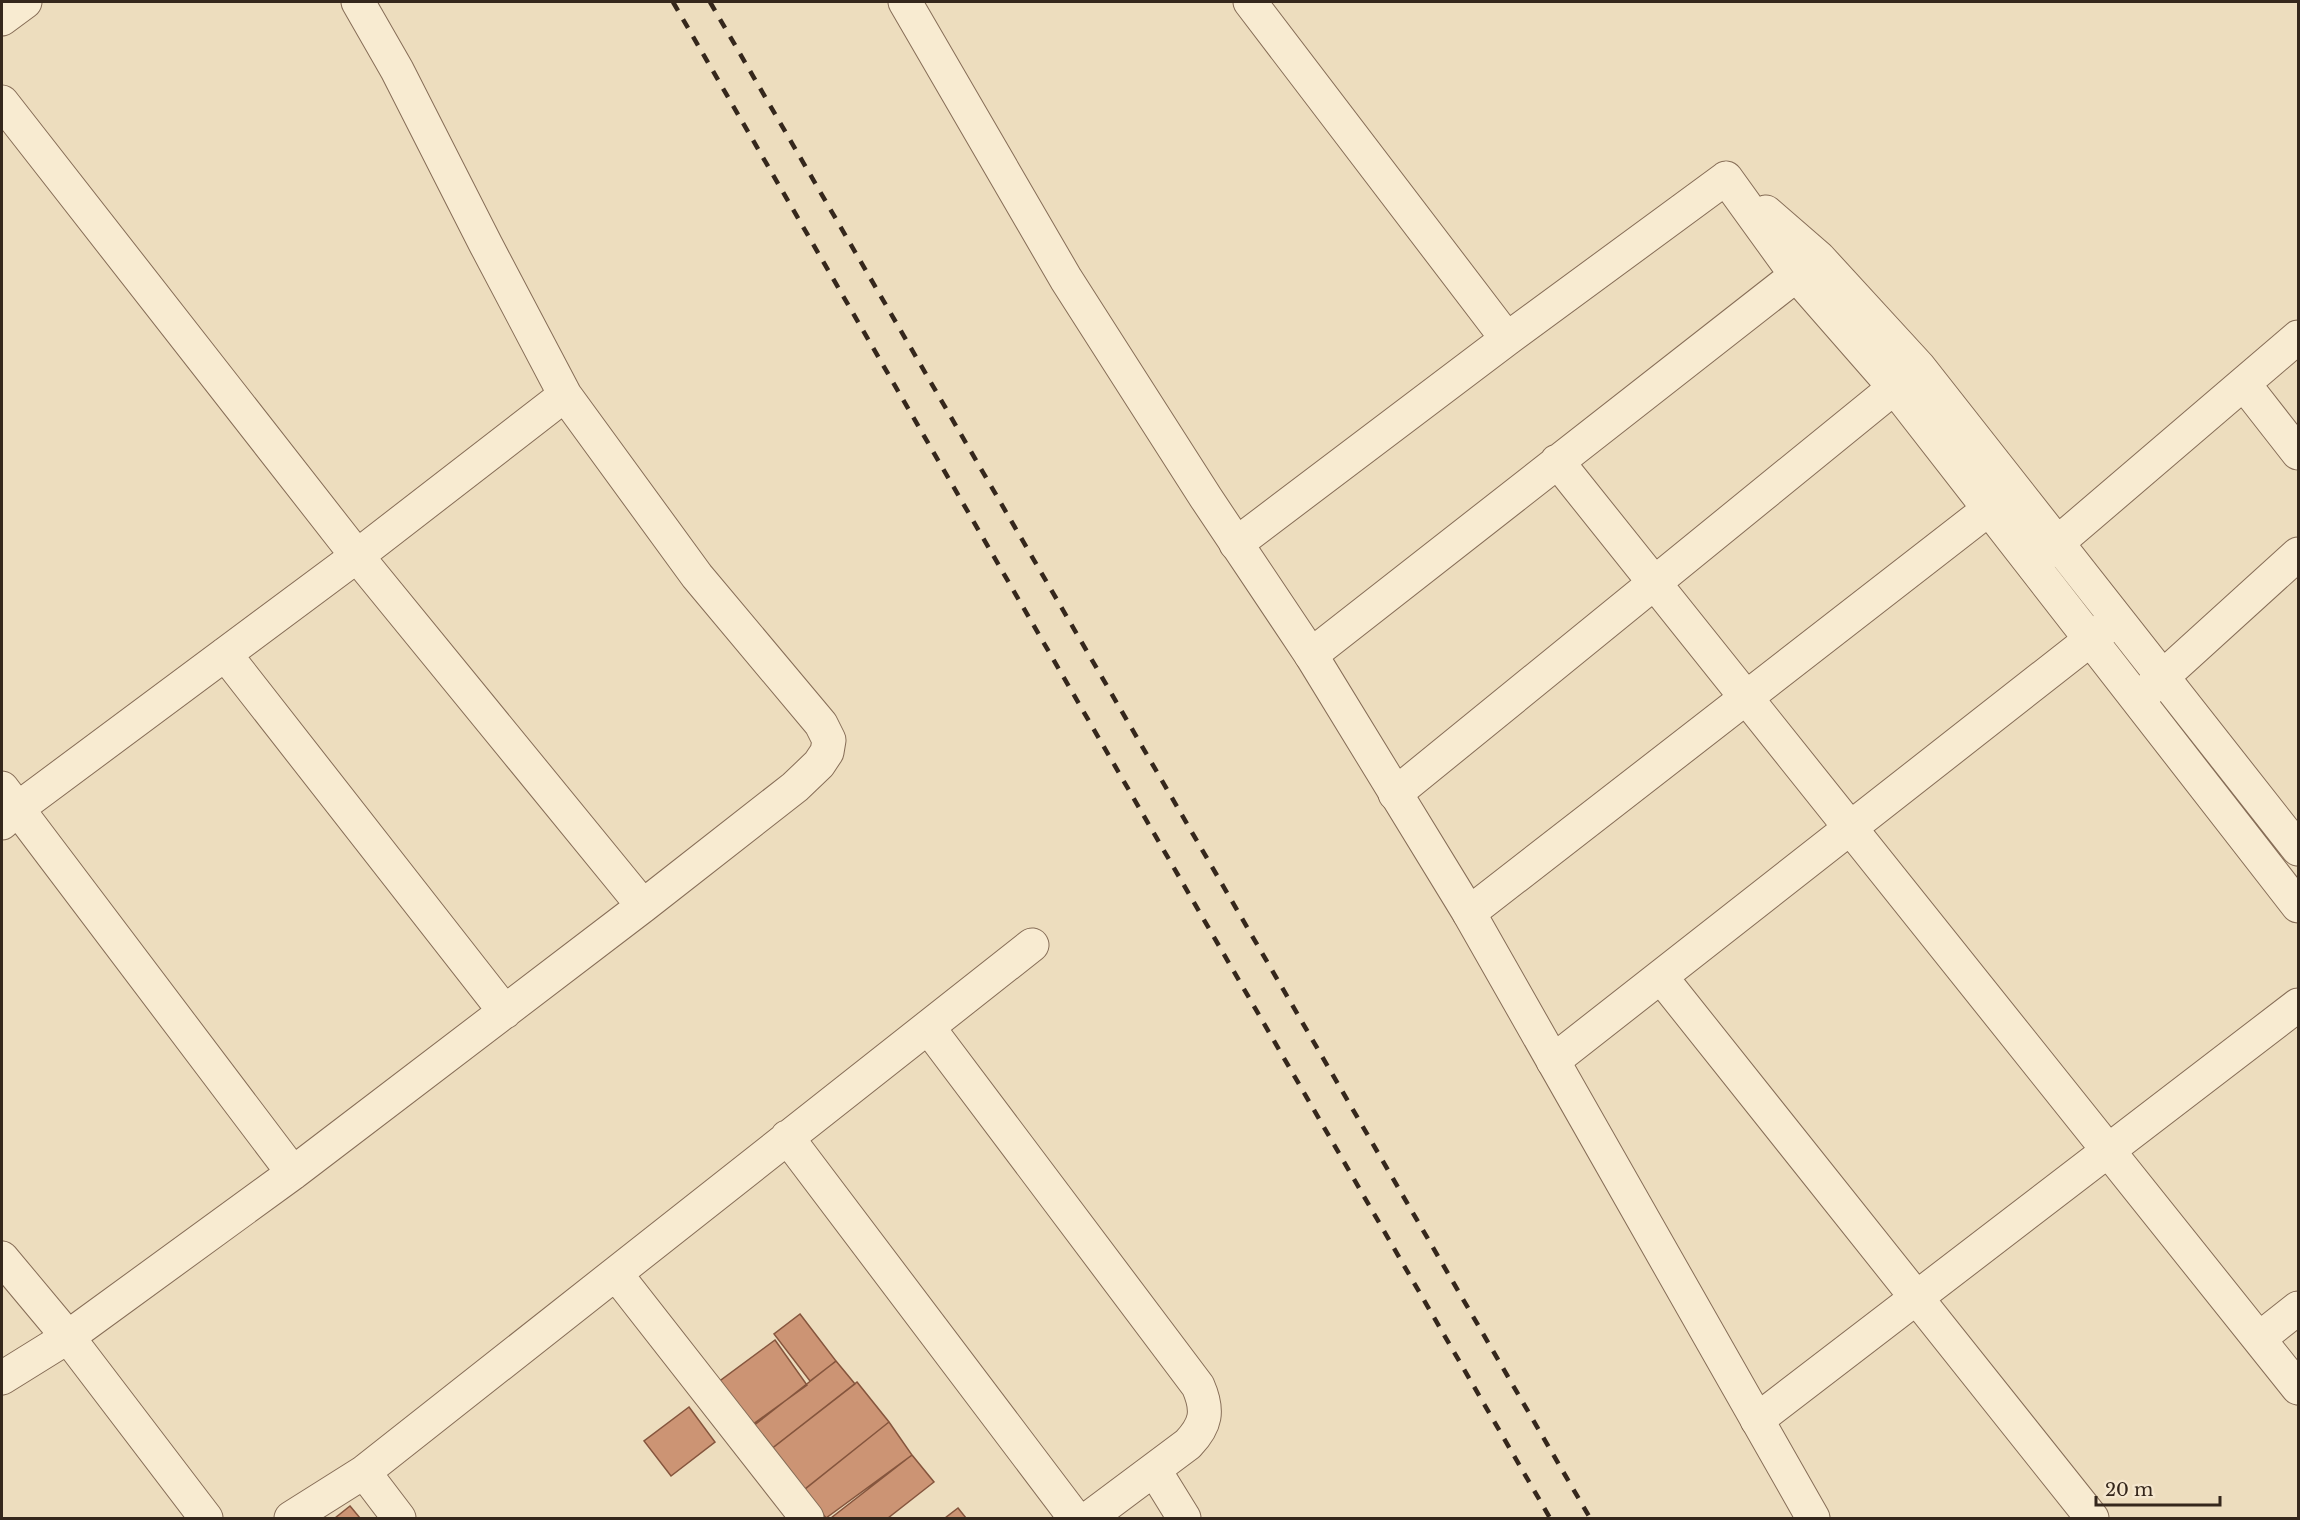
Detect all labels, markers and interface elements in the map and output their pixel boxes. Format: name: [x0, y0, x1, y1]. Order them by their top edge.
scale bar: [2096, 1469, 2220, 1507]
text: 20 m: [2105, 1479, 2153, 1501]

